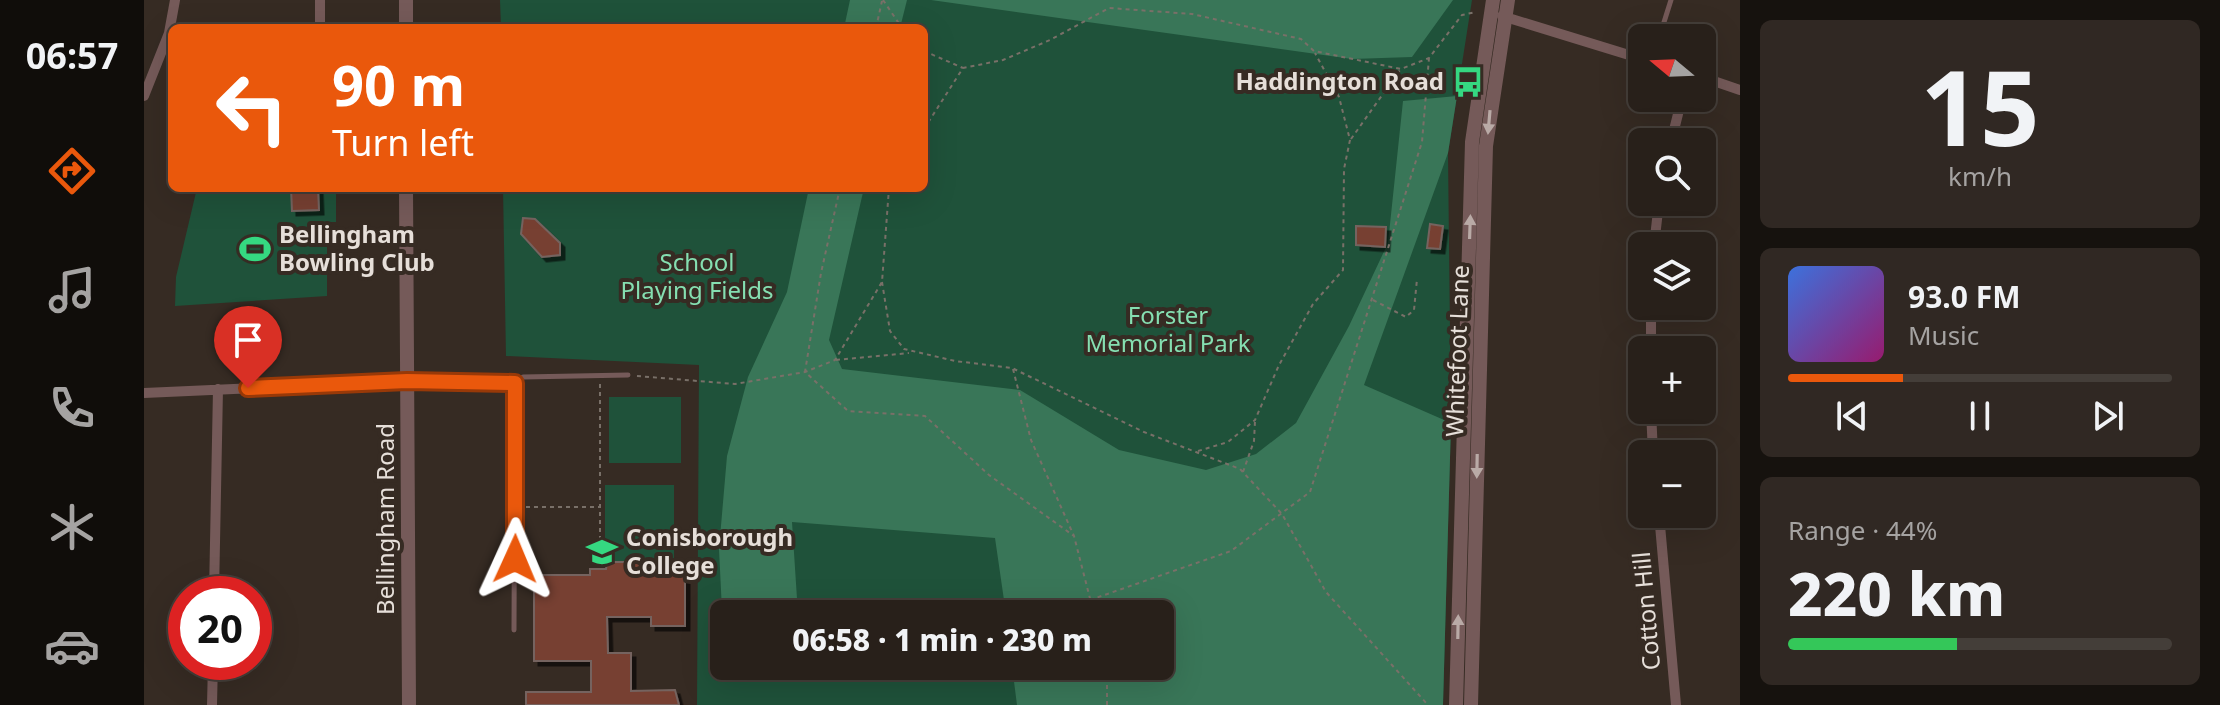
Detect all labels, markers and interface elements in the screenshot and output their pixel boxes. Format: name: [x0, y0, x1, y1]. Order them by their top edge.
north arrow: [1628, 24, 1716, 112]
map controls: [1628, 24, 1716, 528]
text: 06:57: [26, 31, 118, 80]
text: 15: [1921, 35, 2039, 176]
text: 90 m: [332, 46, 465, 122]
icon: left: [200, 56, 304, 160]
place label: Haddington Road: [1235, 64, 1444, 97]
bus stop icon: Haddington Road: [1451, 65, 1485, 99]
one-way arrow: [1482, 110, 1495, 135]
text: Turn left: [332, 118, 474, 167]
button: search: [1628, 128, 1716, 216]
icon: directions: [44, 143, 100, 199]
text: km/h: [1948, 158, 2012, 194]
one-way arrow: [1463, 214, 1476, 239]
place label: Bellingham Bowling Club: [279, 217, 435, 278]
sports icon: Bellingham Bowling Club: [238, 232, 272, 266]
button: layers: [1628, 232, 1716, 320]
park label: School Playing Fields: [620, 245, 774, 306]
icon: music: [44, 262, 100, 318]
street label: Whitefoot Lane: [1437, 264, 1476, 438]
text: 93.0 FM: [1908, 276, 2020, 317]
park label: Forster Memorial Park: [1086, 298, 1251, 359]
pin: [214, 306, 282, 388]
text: Music: [1908, 317, 1979, 353]
icon: arrive: [226, 318, 270, 362]
button: +: [1628, 336, 1716, 424]
icon: phone: [44, 380, 100, 436]
icon: previous: [1830, 394, 1874, 438]
icon: pause: [1958, 394, 2002, 438]
icon: next: [2086, 394, 2130, 438]
street label: Bellingham Road: [368, 423, 401, 615]
button: −: [1628, 440, 1716, 528]
one-way arrow: [1471, 454, 1483, 479]
icon: climate: [44, 499, 100, 555]
text: Range · 44%: [1788, 512, 1937, 548]
position arrow: [473, 517, 557, 601]
place label: Conisborough College: [626, 520, 793, 581]
school or university icon: Conisborough College: [585, 535, 619, 569]
street label: Cotton Hill: [1624, 550, 1667, 672]
text: 220 km: [1788, 552, 2005, 634]
speed limit sign: 20: [168, 576, 272, 680]
one-way arrow: [1452, 614, 1465, 639]
icon: car: [44, 618, 100, 674]
text: 06:58 · 1 min · 230 m: [792, 619, 1092, 660]

